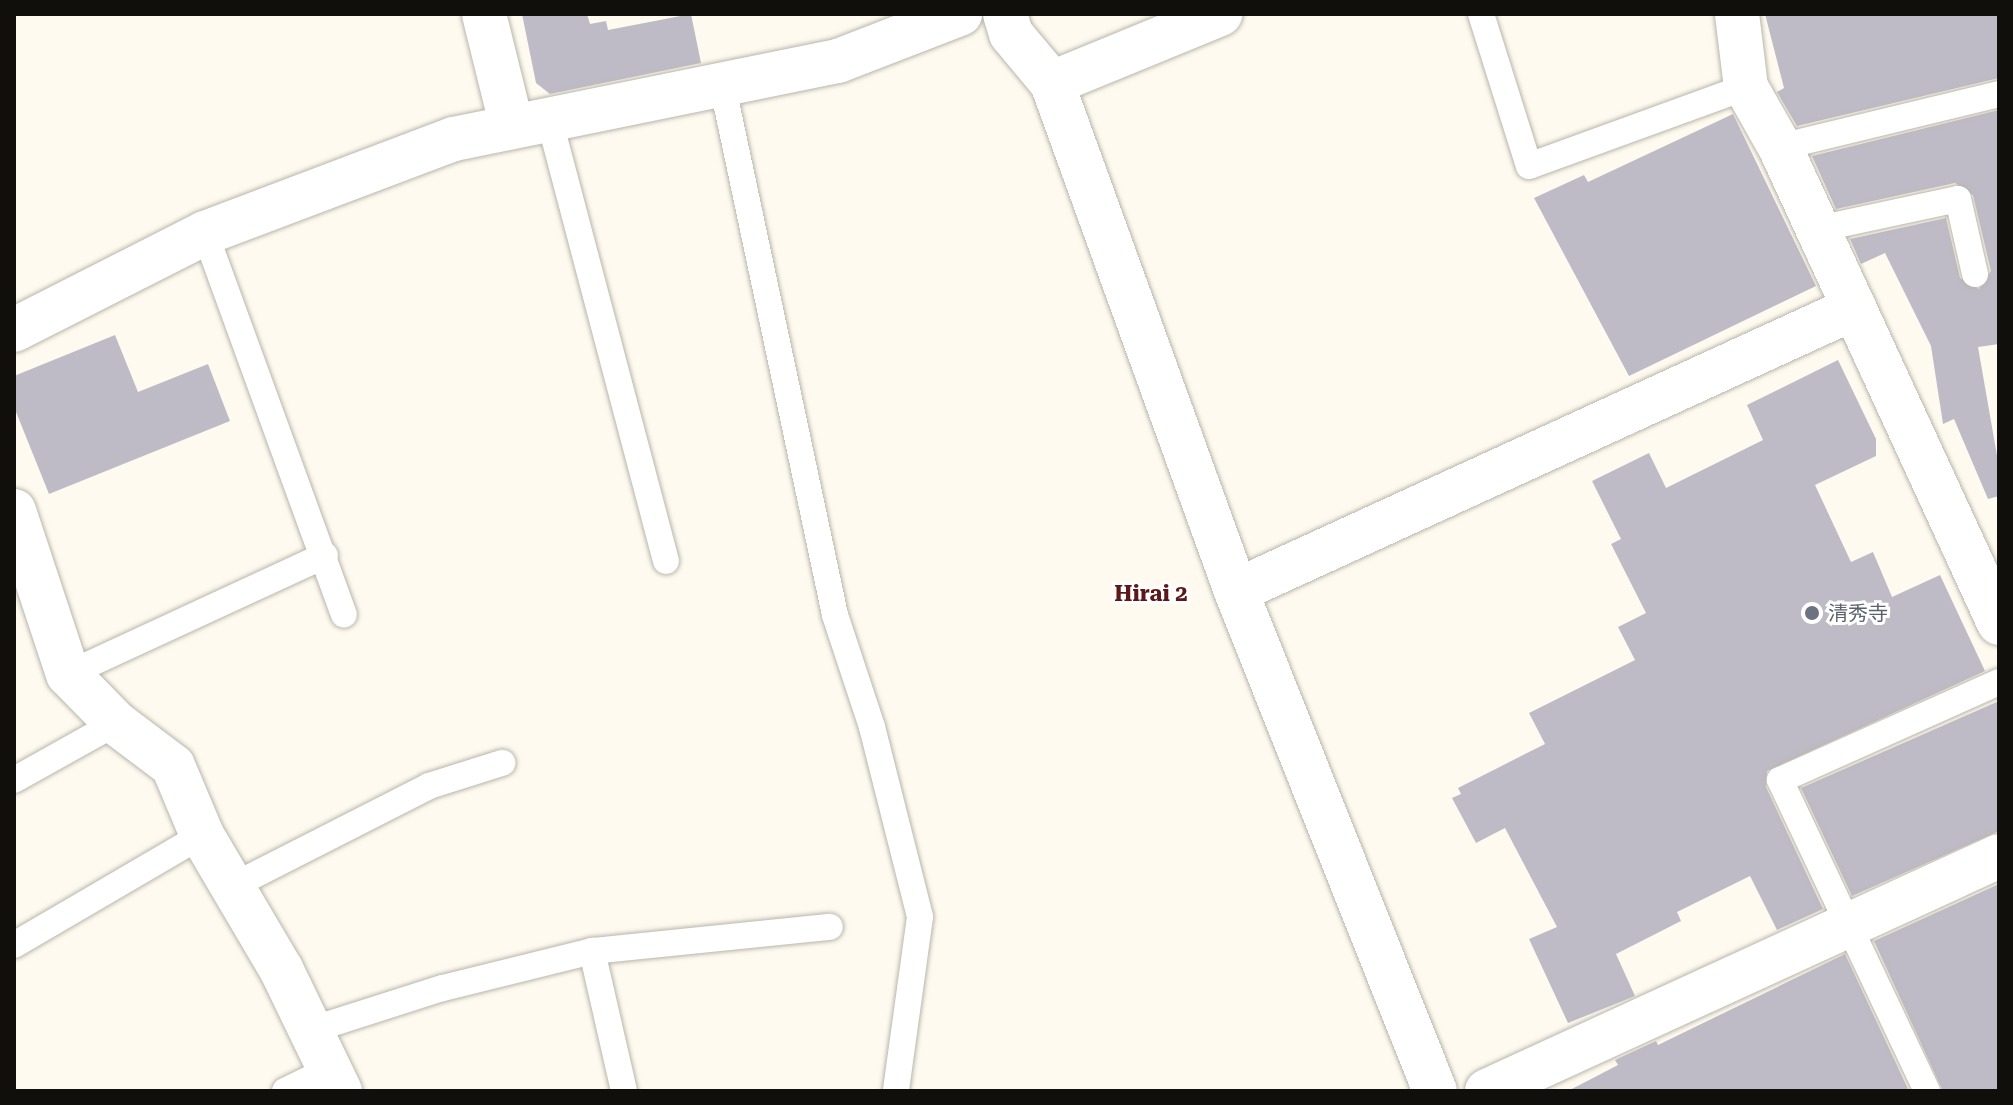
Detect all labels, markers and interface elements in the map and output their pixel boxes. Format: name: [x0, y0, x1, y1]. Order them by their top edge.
district label: Hirai 2: [1114, 581, 1188, 607]
place label: 清秀寺: [1828, 601, 1888, 625]
marker: 清秀寺: [1803, 604, 1821, 622]

